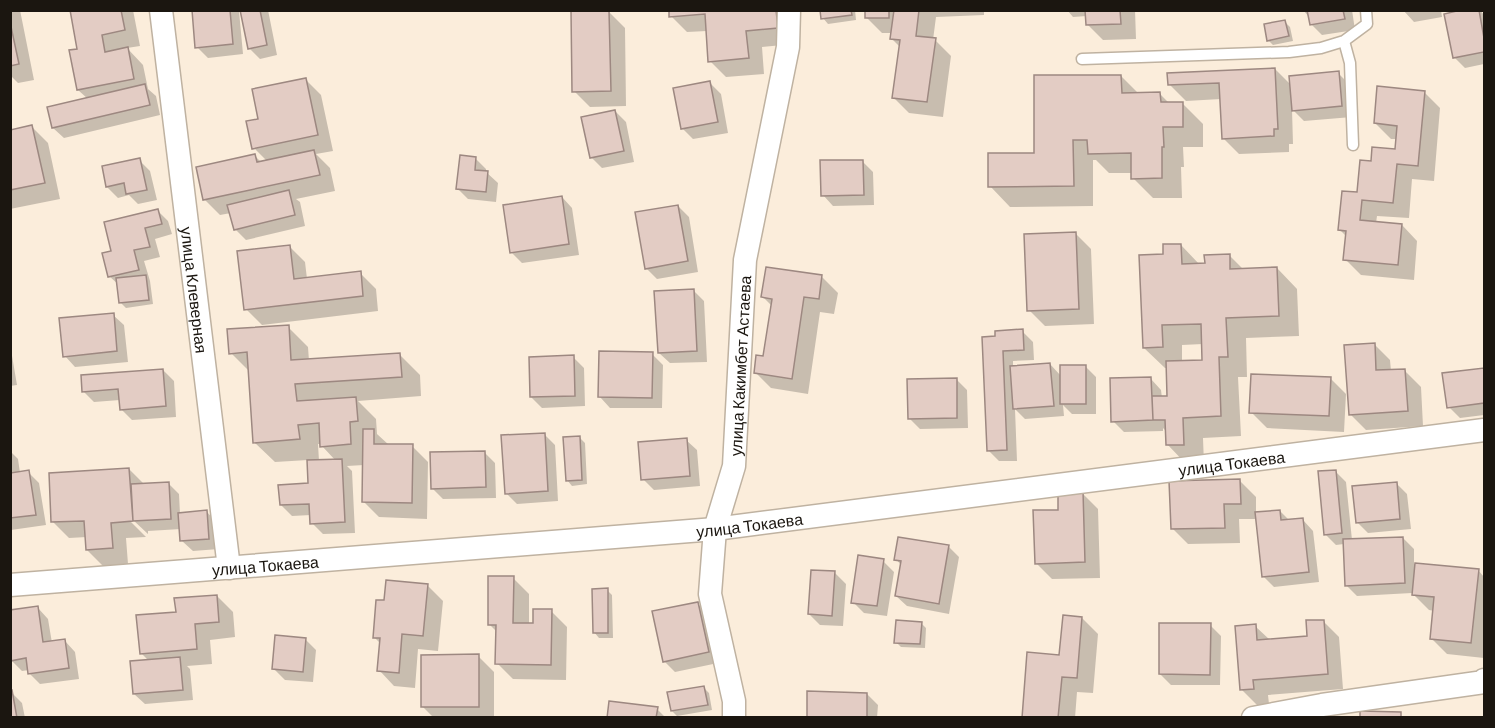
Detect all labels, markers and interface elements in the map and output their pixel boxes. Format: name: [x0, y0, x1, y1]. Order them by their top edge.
street label: улица Клеверная: [178, 226, 212, 354]
street label: улица Какимбет Астаева: [725, 275, 754, 457]
street label: улица Токаева: [1177, 446, 1286, 479]
street label: улица Токаева: [696, 508, 804, 540]
street label: улица Токаева: [211, 551, 319, 578]

